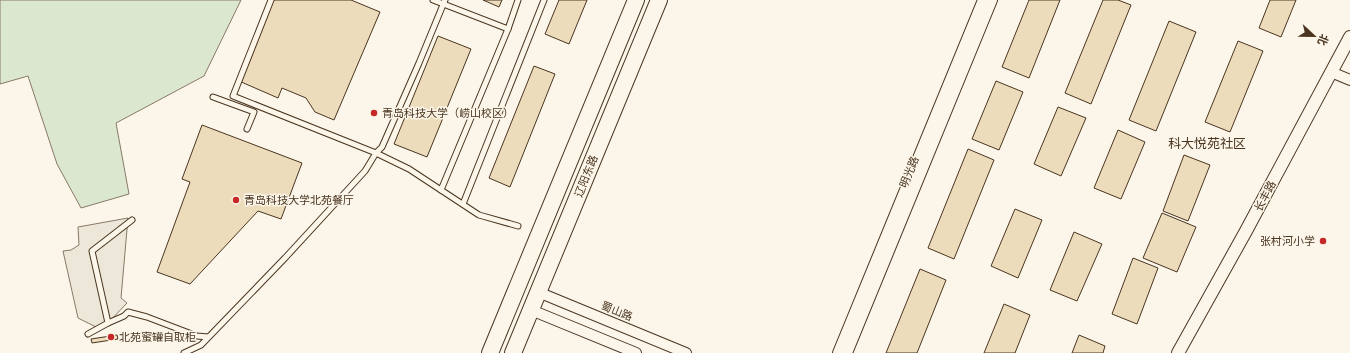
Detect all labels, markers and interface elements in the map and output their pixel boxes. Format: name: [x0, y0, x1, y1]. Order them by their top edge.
north arrow: [1294, 16, 1334, 56]
text: 北: [1315, 32, 1332, 47]
place label: 青岛科技大学（崂山校区）: [382, 106, 514, 120]
marker: 青岛科技大学（崂山校区）: [369, 108, 379, 118]
district label: 科大悦苑社区: [1168, 135, 1246, 151]
street label: 辽阳东路: [571, 153, 601, 199]
street label: 明光路: [896, 154, 922, 190]
street label: 长丰路: [1251, 178, 1279, 214]
place label: 青岛科技大学北苑餐厅: [244, 193, 354, 207]
marker: 青岛科技大学北苑餐厅: [231, 195, 241, 205]
place label: 张村河小学: [1260, 234, 1315, 248]
marker: 张村河小学: [1318, 236, 1328, 246]
street label: 蜀山路: [599, 298, 635, 324]
place label: 北苑蜜罐自取柜: [119, 330, 196, 344]
marker: 北苑蜜罐自取柜: [106, 332, 116, 342]

